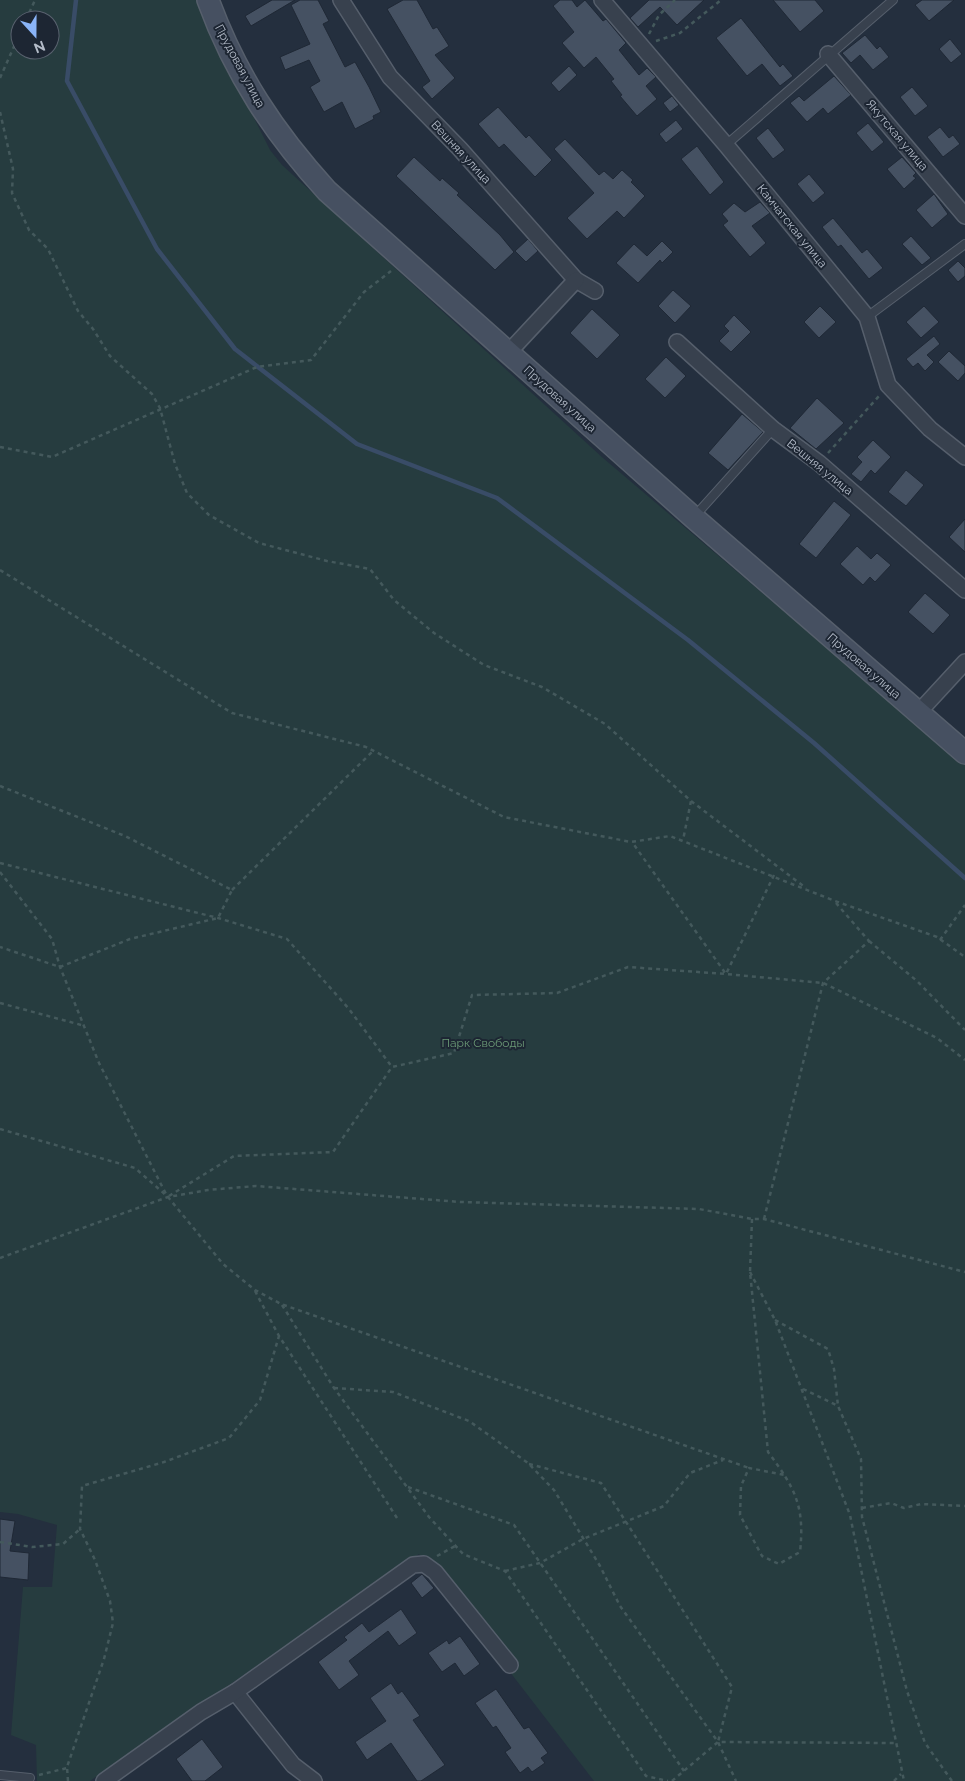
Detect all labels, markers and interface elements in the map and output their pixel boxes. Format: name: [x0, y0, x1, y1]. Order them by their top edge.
north arrow: [10, 10, 60, 60]
street label: Прудовая улица: [212, 22, 268, 110]
text: N: [32, 38, 48, 57]
street label: Якутская улица: [863, 97, 931, 173]
street label: Вешняя улица: [428, 118, 494, 186]
street label: Камчатская улица: [754, 182, 830, 270]
street label: Прудовая улица: [521, 363, 599, 435]
street label: Вешняя улица: [784, 436, 856, 498]
street label: Прудовая улица: [825, 630, 903, 702]
park label: Парк Свободы: [441, 1036, 525, 1050]

